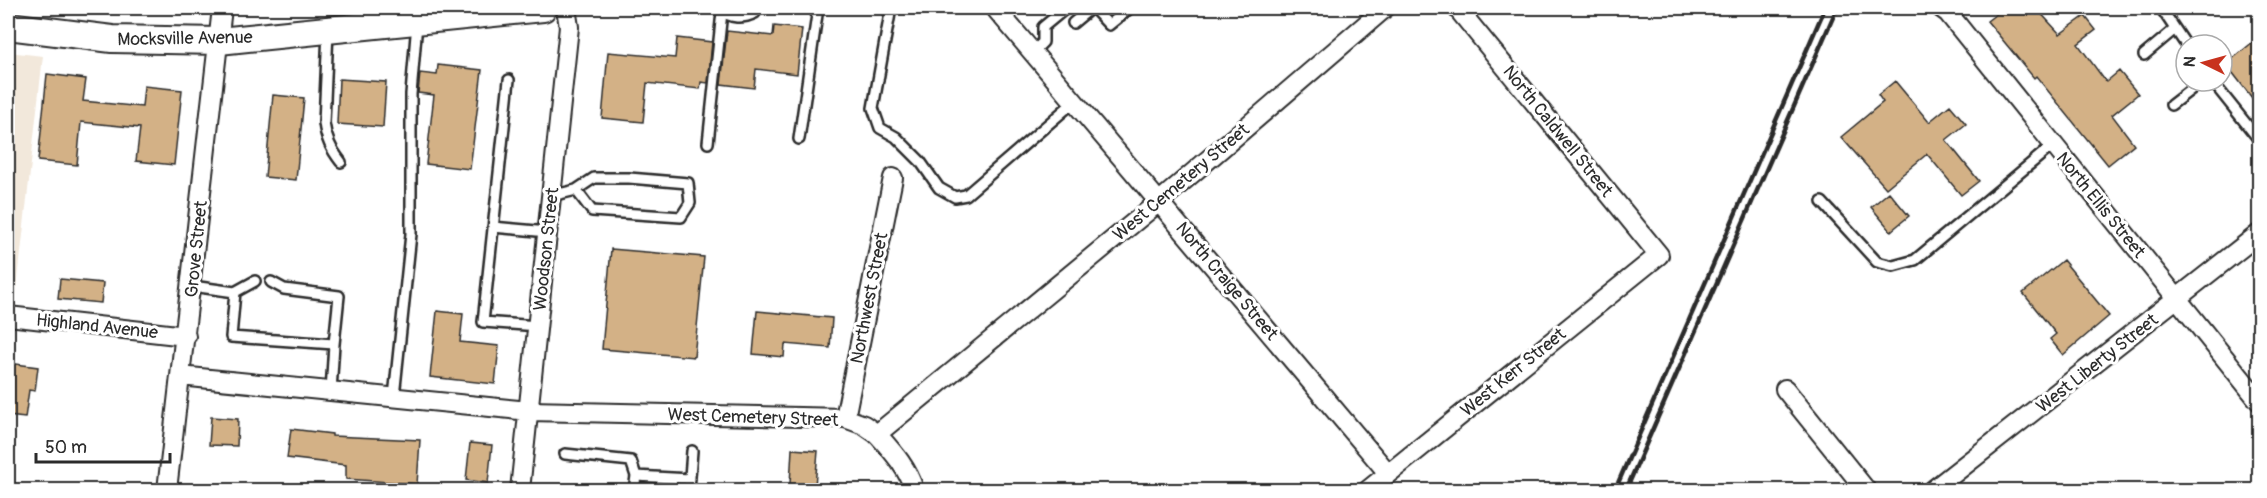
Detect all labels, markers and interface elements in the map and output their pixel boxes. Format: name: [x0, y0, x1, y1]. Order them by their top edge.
street label: Mocksville Avenue: [117, 26, 253, 51]
north arrow: [2174, 33, 2234, 93]
text: N: [2180, 55, 2201, 68]
street label: North Caldwell Street: [1497, 61, 1618, 202]
street label: West Cemetery Street: [1108, 118, 1255, 246]
street label: North Ellis Street: [2051, 148, 2151, 264]
street label: Woodson Street: [529, 185, 564, 312]
street label: Grove Street: [180, 199, 213, 299]
street label: North Craige Street: [1170, 217, 1283, 346]
street label: Northwest Street: [846, 230, 894, 366]
street label: West Liberty Street: [2032, 308, 2164, 418]
street label: Highland Avenue: [35, 309, 159, 344]
street label: West Kerr Street: [1456, 322, 1571, 422]
street label: West Cemetery Street: [667, 403, 840, 432]
scale bar: [36, 426, 170, 464]
text: 50 m: [45, 436, 87, 459]

